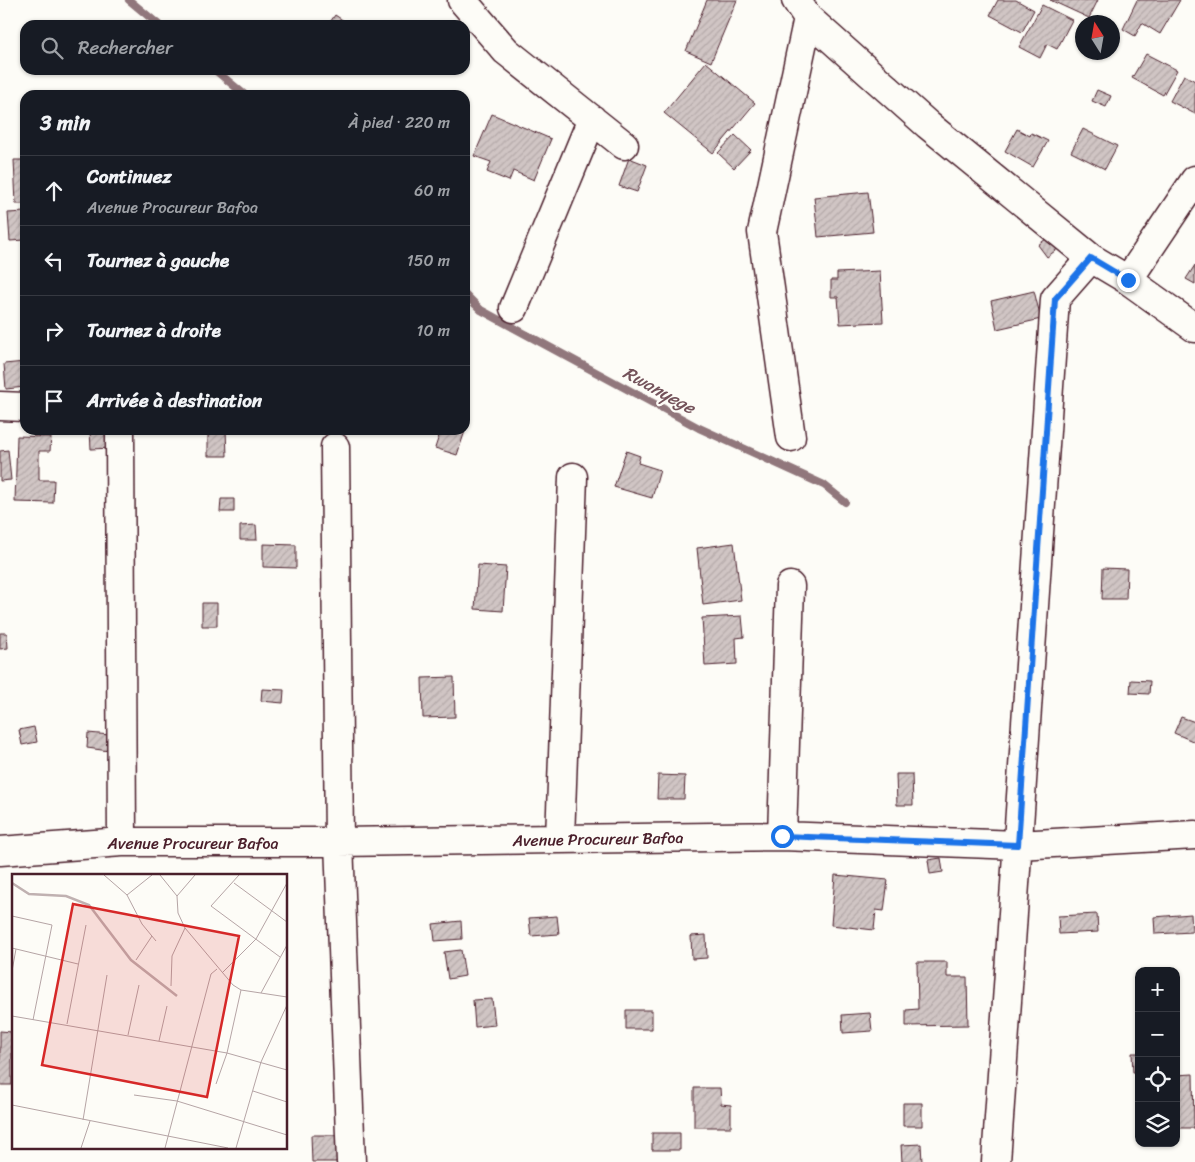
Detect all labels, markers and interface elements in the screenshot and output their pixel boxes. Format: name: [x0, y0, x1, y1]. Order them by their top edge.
north arrow: [1075, 15, 1120, 60]
search box: [20, 20, 470, 75]
text: Rechercher: [78, 31, 173, 64]
icon: search: [38, 34, 66, 62]
text: 3 min: [40, 104, 90, 142]
text: À pied · 220 m: [348, 108, 450, 137]
text: Continuez: [87, 160, 172, 193]
text: 60 m: [414, 176, 450, 205]
icon: ahead: [40, 177, 68, 205]
text: Avenue Procureur Bafoa: [87, 193, 258, 222]
text: Tournez à gauche: [87, 244, 229, 277]
text: 150 m: [407, 246, 450, 275]
icon: left: [40, 247, 68, 275]
route end: [1117, 269, 1140, 292]
text: Tournez à droite: [87, 314, 221, 347]
text: 10 m: [417, 316, 450, 345]
icon: right: [40, 317, 68, 345]
water label: Rwanyege: [617, 357, 703, 424]
text: Arrivée à destination: [87, 384, 262, 417]
icon: arrive: [40, 387, 68, 415]
street label: Avenue Procureur Bafoa: [511, 823, 684, 855]
route start: [771, 825, 794, 848]
street label: Avenue Procureur Bafoa: [107, 829, 278, 858]
inset map: [12, 874, 288, 1150]
map controls: [1135, 967, 1180, 1147]
button: +: [1135, 967, 1180, 1012]
button: −: [1135, 1012, 1180, 1057]
button: locate: [1135, 1057, 1180, 1102]
button: layers: [1135, 1102, 1180, 1147]

